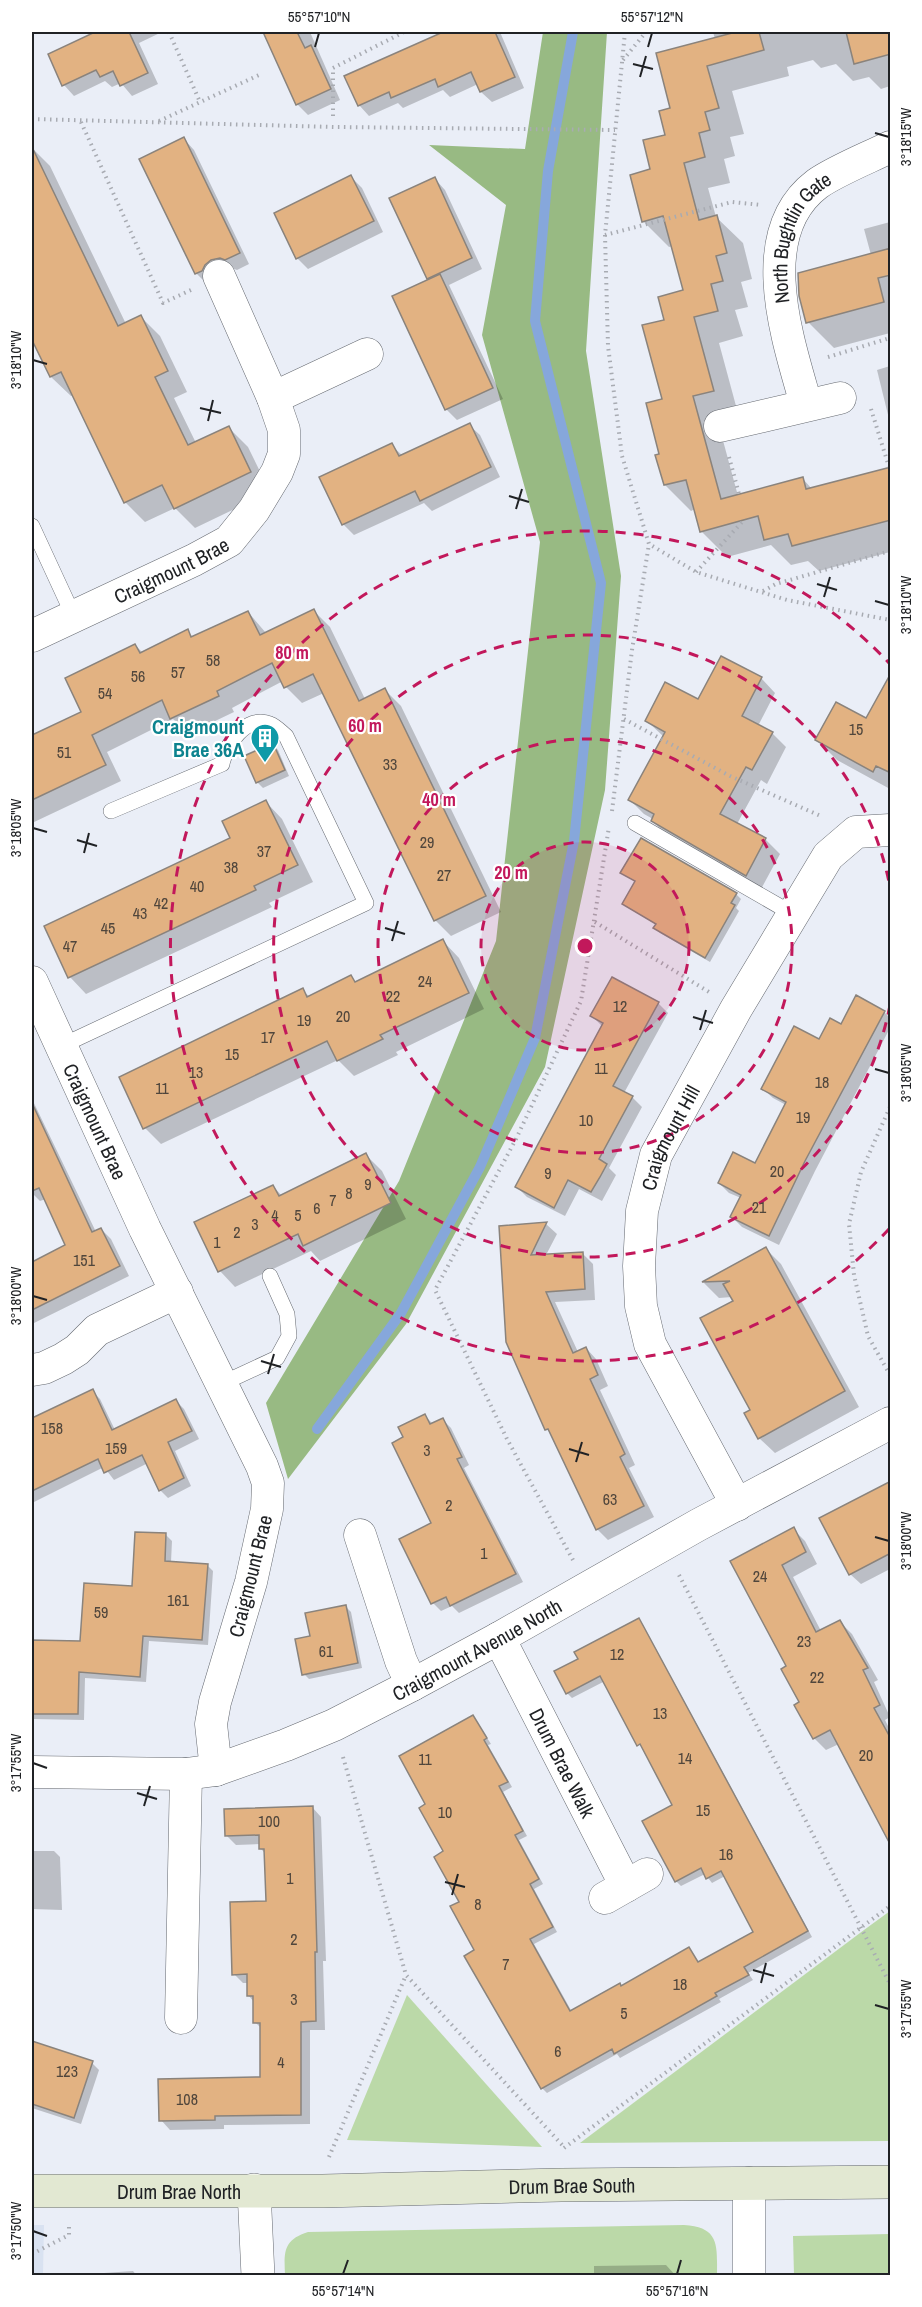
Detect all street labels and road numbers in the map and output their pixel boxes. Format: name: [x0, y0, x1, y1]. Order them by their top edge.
street label: North Bughtlin Gate: [766, 165, 836, 305]
street label: Craigmount Brae: [109, 530, 233, 609]
street label: Craigmount Brae: [57, 1059, 134, 1184]
street label: Craigmount Hill: [634, 1080, 705, 1193]
street label: Craigmount Brae: [222, 1512, 278, 1640]
street label: Craigmount Avenue North: [387, 1592, 566, 1707]
street label: Drum Brae Walk: [524, 1703, 602, 1823]
street label: Drum Brae South: [508, 2171, 635, 2200]
street label: Drum Brae North: [117, 2178, 241, 2205]

